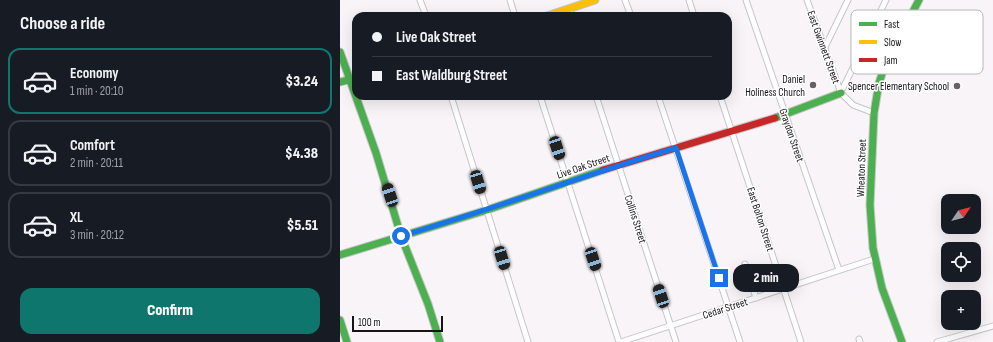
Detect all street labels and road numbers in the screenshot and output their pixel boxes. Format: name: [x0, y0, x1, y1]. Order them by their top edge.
street label: East Gwinnett Street: [804, 9, 843, 86]
street label: Graydon Street: [776, 107, 807, 164]
street label: Wheaton Street: [854, 138, 869, 197]
street label: Live Oak Street: [555, 151, 612, 182]
street label: East Bolton Street: [744, 185, 777, 253]
street label: Collins Street: [622, 193, 650, 245]
street label: Cedar Street: [701, 295, 750, 322]

